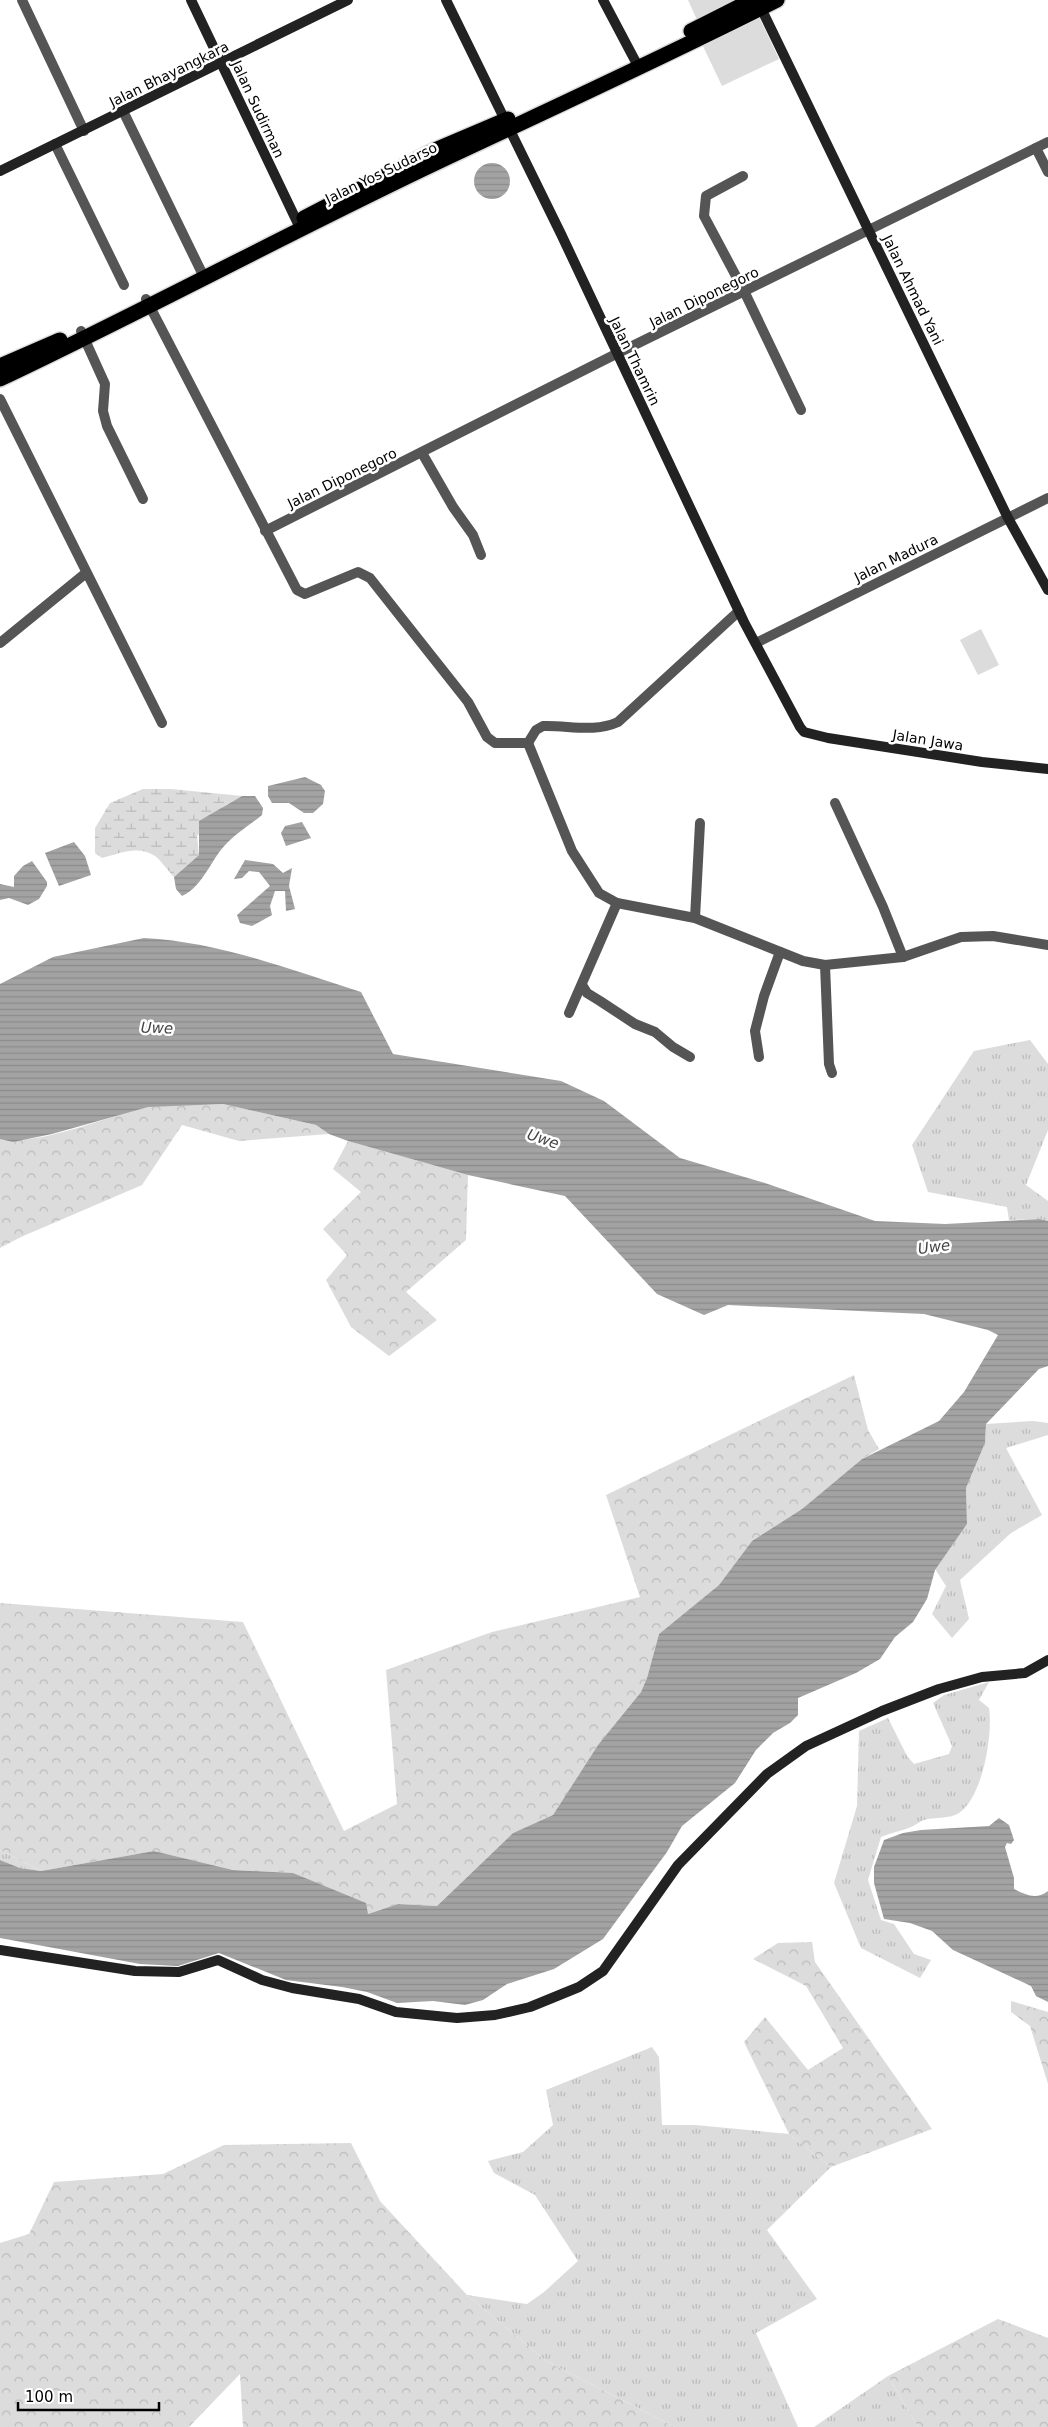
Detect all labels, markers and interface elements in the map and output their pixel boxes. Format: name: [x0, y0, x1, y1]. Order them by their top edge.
street label: Jalan Bhayangkara: [106, 38, 231, 110]
street label: Jalan Sudirman: [228, 57, 288, 160]
street label: Jalan Yos Sudarso: [322, 139, 439, 207]
street label: Jalan Ahmad Yani: [879, 231, 947, 348]
street label: Jalan Diponegoro: [646, 264, 761, 331]
street label: Jalan Thamrin: [606, 313, 663, 408]
street label: Jalan Diponegoro: [284, 445, 399, 512]
street label: Jalan Madura: [851, 531, 941, 586]
street label: Jalan Jawa: [891, 726, 964, 753]
water label: Uwe: [140, 1018, 174, 1038]
water label: Uwe: [525, 1125, 561, 1153]
water label: Uwe: [917, 1236, 951, 1258]
scale bar: [18, 2380, 159, 2412]
text: 100 m: [25, 2388, 73, 2406]

